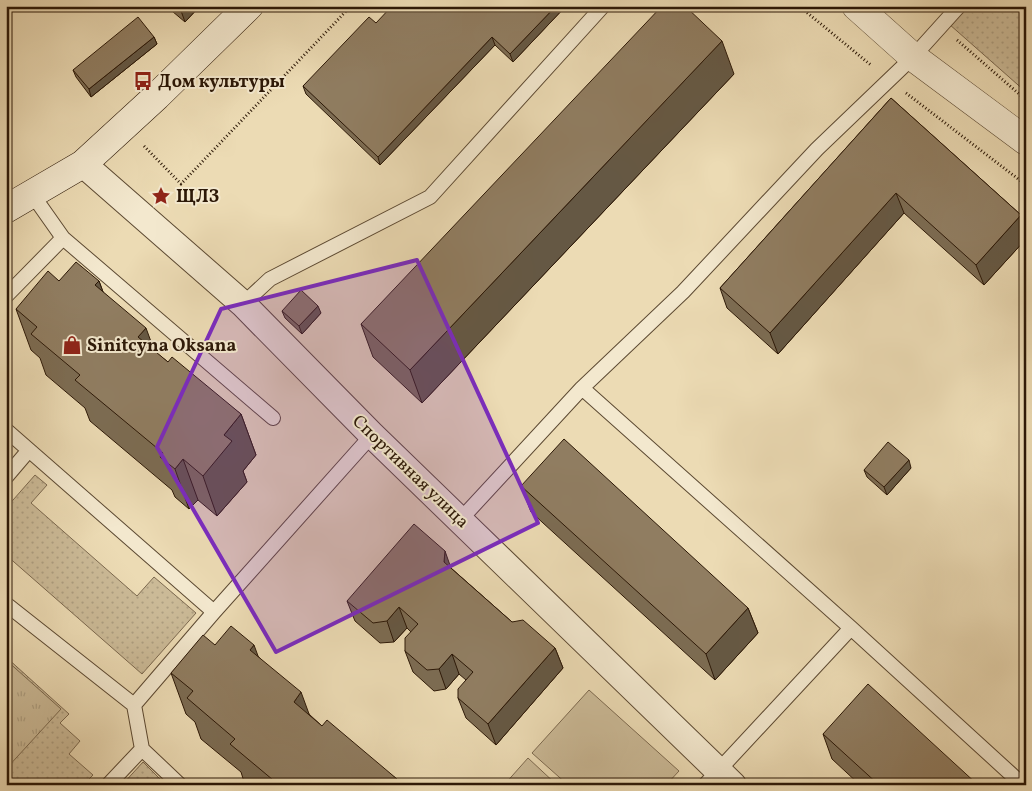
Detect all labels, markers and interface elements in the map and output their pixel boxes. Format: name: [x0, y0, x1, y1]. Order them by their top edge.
bus stop icon: Дом культуры: [132, 70, 154, 92]
place label: Дом культуры: [158, 70, 285, 95]
place icon: ЩЛЗ: [150, 185, 172, 207]
place label: ЩЛЗ: [176, 185, 219, 210]
shop icon: Sinitcyna Oksana: [61, 334, 83, 356]
place label: Sinitcyna Oksana: [87, 334, 236, 359]
street label: Спортивная улица: [346, 410, 474, 534]

